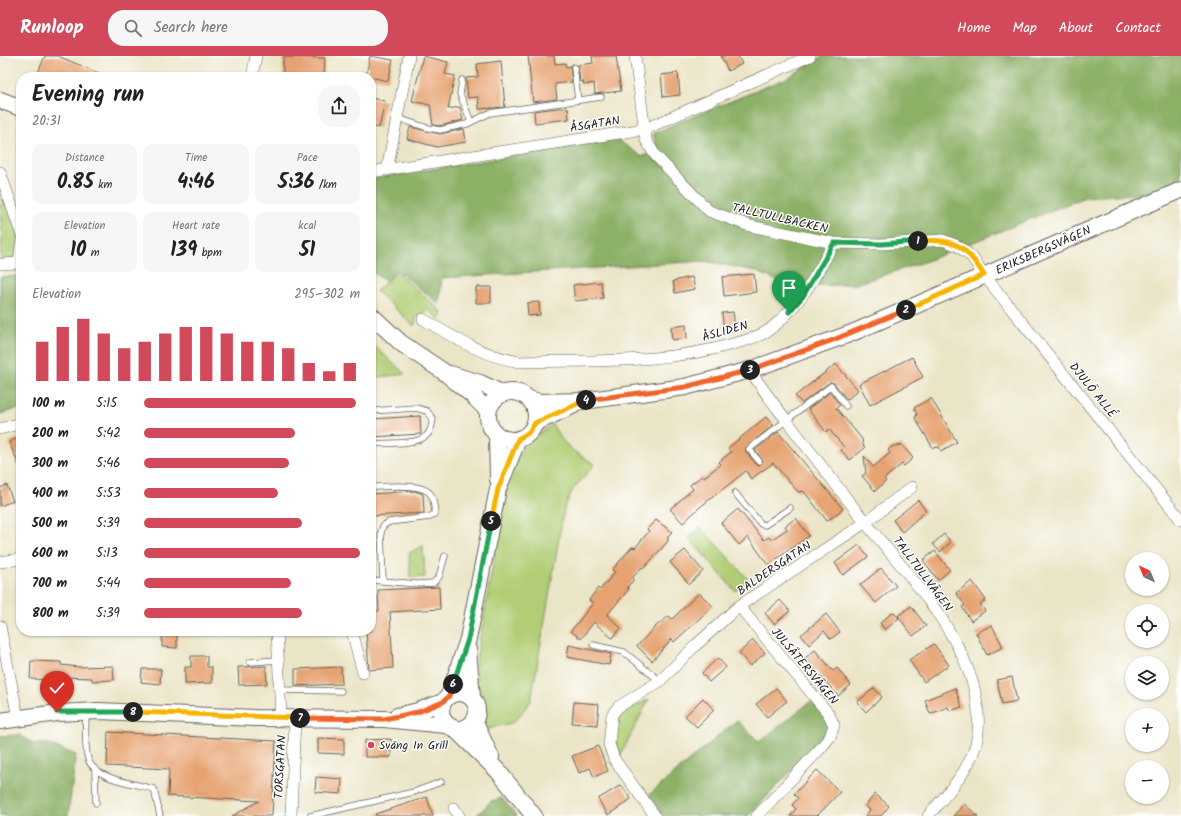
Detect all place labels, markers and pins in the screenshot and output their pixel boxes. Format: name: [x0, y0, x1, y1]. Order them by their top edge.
pin: 1: [908, 231, 928, 251]
pin: [772, 271, 806, 312]
pin: 2: [896, 300, 916, 320]
pin: 3: [740, 360, 760, 380]
pin: 4: [576, 390, 596, 410]
pin: 5: [481, 511, 501, 531]
pin: [40, 671, 74, 712]
pin: 6: [443, 674, 463, 694]
pin: 8: [123, 702, 143, 722]
pin: 7: [290, 708, 310, 728]
place label: Sväng In Grill: [379, 736, 448, 755]
marker: Sväng In Grill: [366, 740, 376, 750]

